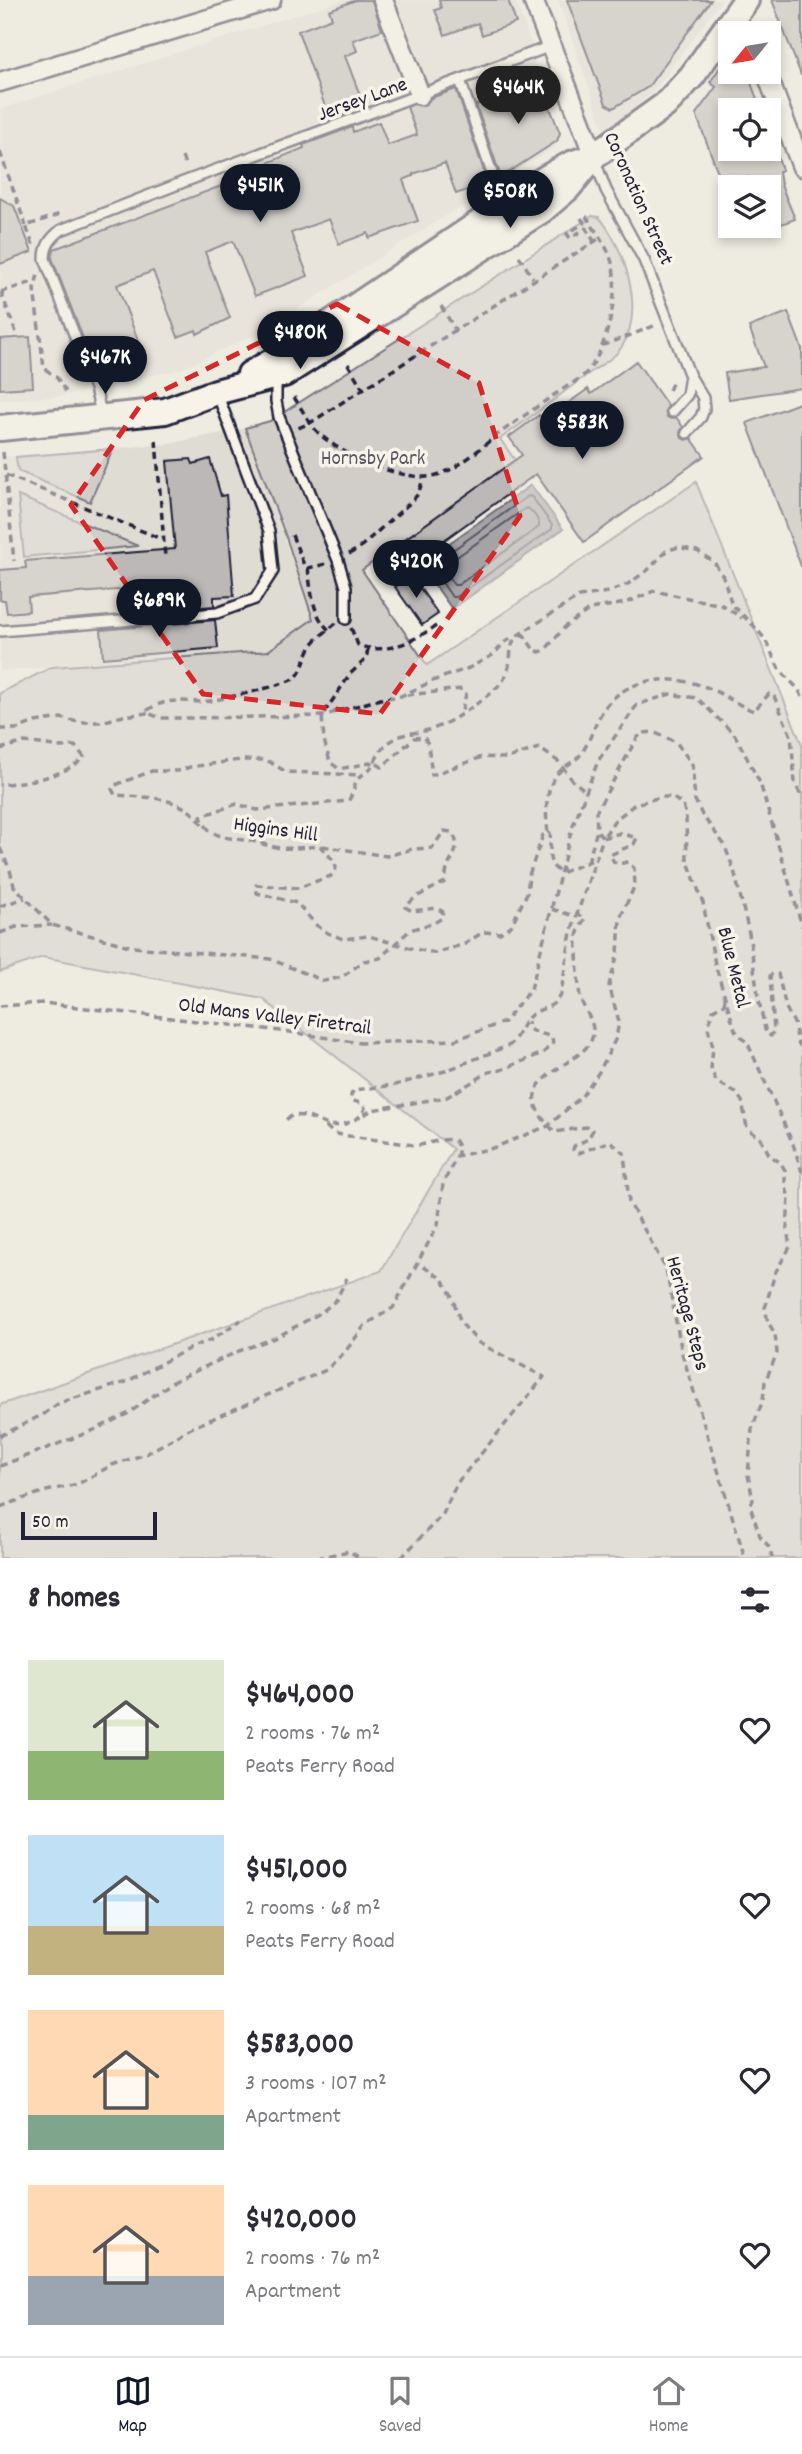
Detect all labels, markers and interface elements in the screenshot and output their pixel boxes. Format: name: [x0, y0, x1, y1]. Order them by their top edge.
north arrow: [718, 21, 780, 84]
map controls: [718, 21, 781, 238]
pin: $464K: [469, 66, 567, 126]
street label: Jersey Lane: [314, 71, 412, 131]
text: $464K: [492, 72, 544, 105]
button: locate: [718, 98, 781, 161]
street label: Coronation Street: [594, 128, 680, 271]
pin: $451K: [211, 164, 309, 224]
text: $451K: [236, 170, 284, 203]
pin: $508K: [461, 170, 559, 230]
button: layers: [718, 175, 781, 238]
text: $508K: [483, 176, 537, 209]
pin: $480K: [251, 312, 349, 371]
text: $480K: [273, 317, 327, 350]
pin: $467K: [56, 336, 154, 396]
text: $467K: [79, 342, 131, 375]
pin: $583K: [533, 402, 631, 461]
text: $583K: [556, 407, 608, 440]
park label: Hornsby Park: [321, 445, 425, 475]
pin: $420K: [367, 540, 465, 600]
text: $420K: [389, 546, 443, 579]
pin: $689K: [110, 580, 208, 639]
text: $689K: [132, 585, 186, 618]
street label: Higgins Hill: [232, 810, 320, 852]
street label: Blue Metal: [708, 924, 757, 1011]
street label: Old Mans Valley Firetrail: [176, 991, 373, 1045]
street label: Heritage Steps: [656, 1253, 716, 1374]
scale bar: [21, 1509, 158, 1541]
text: 50 m: [32, 1510, 69, 1537]
text: 8 homes: [28, 1579, 120, 1622]
icon: filters: [736, 1581, 774, 1619]
text: $464,000: [245, 1675, 355, 1718]
icon: home: [84, 1688, 168, 1772]
icon: heart: [736, 1711, 774, 1749]
text: 2 rooms · 76 m²: [245, 1718, 380, 1751]
text: Peats Ferry Road: [245, 1751, 395, 1784]
text: $451,000: [245, 1850, 348, 1893]
icon: home: [84, 1863, 168, 1947]
icon: heart: [736, 1886, 774, 1924]
text: 2 rooms · 68 m²: [245, 1893, 381, 1926]
text: Peats Ferry Road: [245, 1926, 395, 1959]
text: $583,000: [245, 2025, 354, 2068]
icon: home: [84, 2038, 168, 2122]
icon: heart: [736, 2061, 774, 2099]
text: 3 rooms · 107 m²: [245, 2068, 387, 2101]
text: Apartment: [245, 2101, 341, 2134]
text: $420,000: [245, 2200, 357, 2243]
icon: home: [84, 2213, 168, 2297]
icon: heart: [736, 2236, 774, 2274]
text: 2 rooms · 76 m²: [245, 2243, 380, 2276]
text: Apartment: [245, 2276, 341, 2309]
tab: Map: [114, 2372, 152, 2441]
tab: Saved: [379, 2372, 421, 2441]
tab: Home: [649, 2372, 688, 2441]

